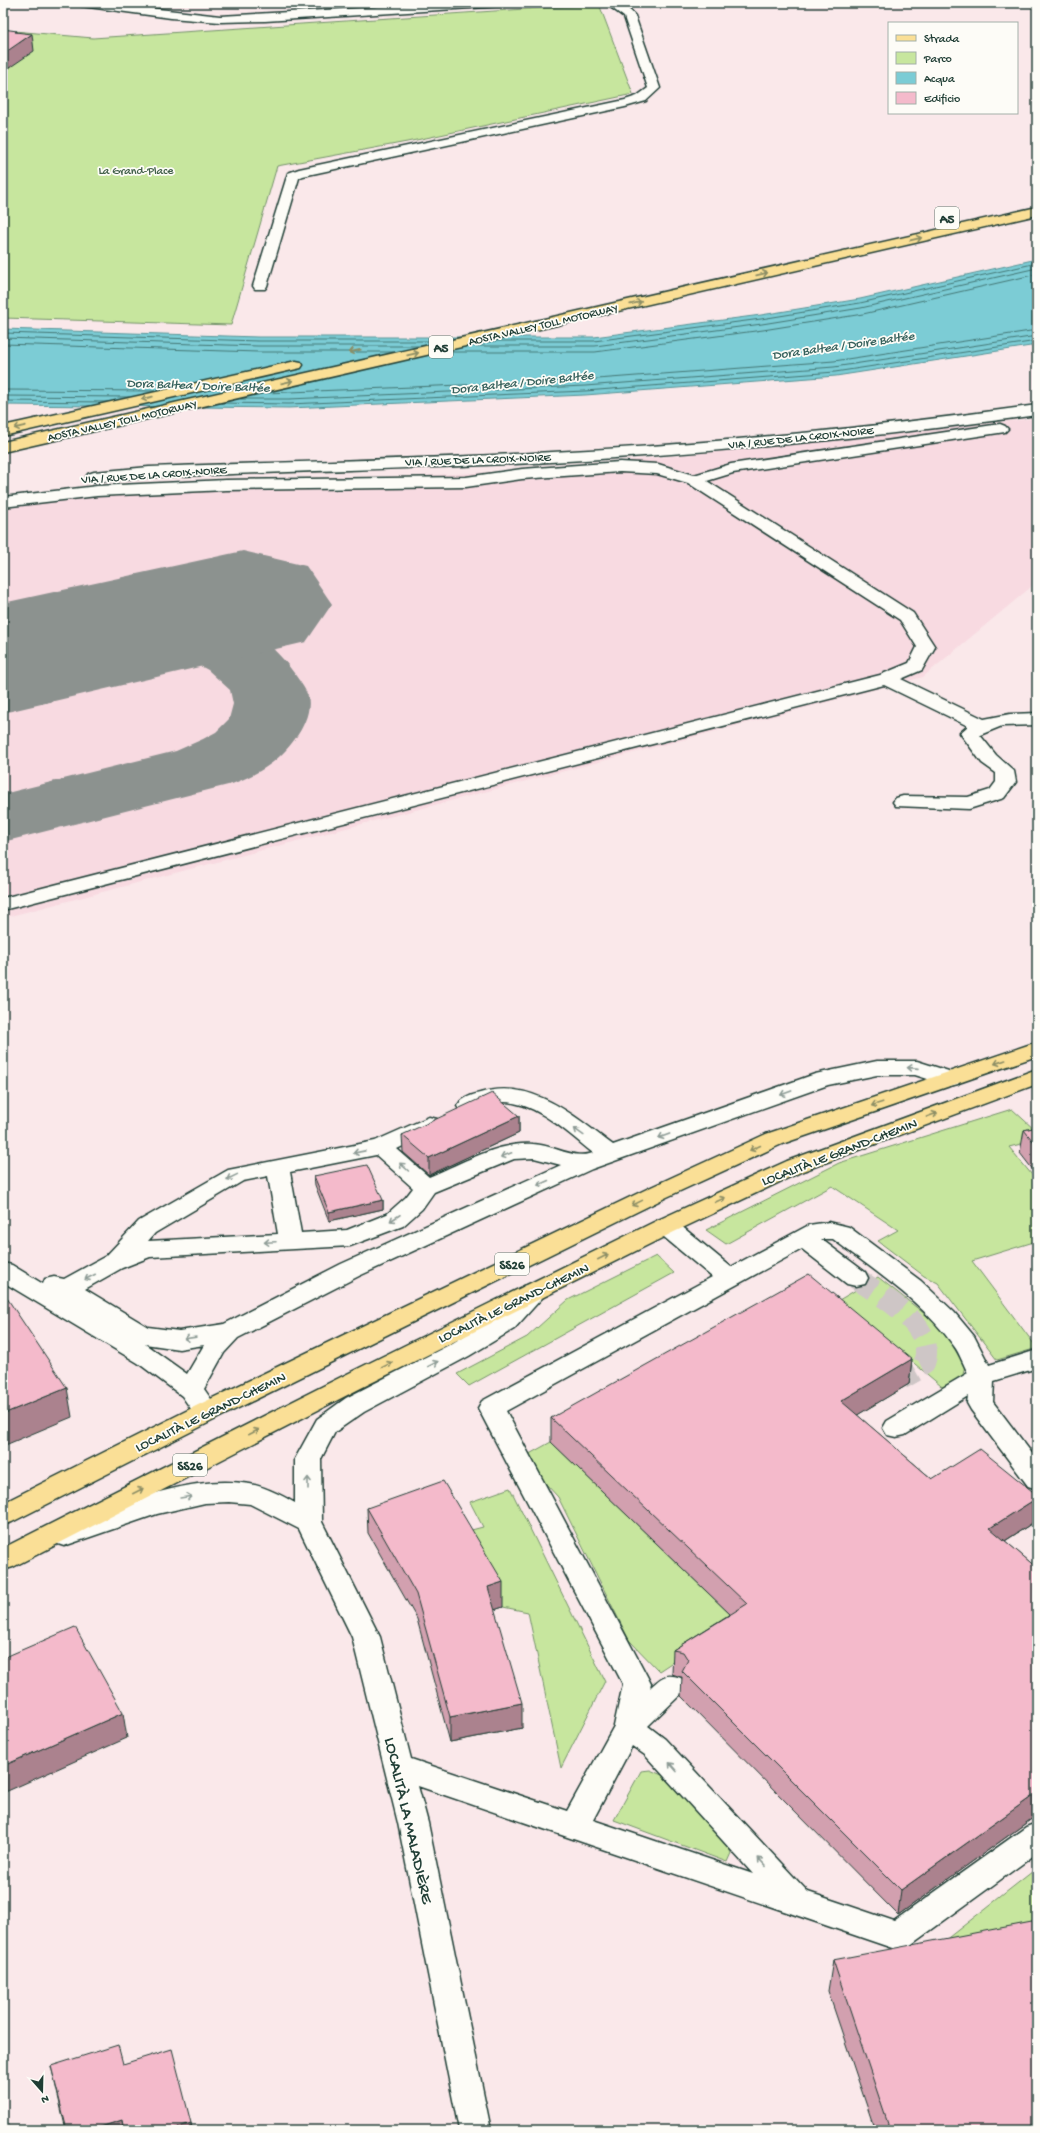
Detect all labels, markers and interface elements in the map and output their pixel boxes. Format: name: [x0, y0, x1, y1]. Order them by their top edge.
legend: [888, 22, 1018, 114]
text: Strada: [924, 33, 959, 47]
text: Parco: [923, 53, 952, 67]
text: Acqua: [924, 73, 955, 87]
text: Edificio: [924, 93, 960, 107]
park label: La Grand-Place: [98, 165, 174, 179]
road number: A5: [935, 207, 959, 229]
one-way arrow: [909, 234, 922, 242]
one-way arrow: [756, 269, 769, 277]
one-way arrow: [629, 298, 642, 306]
street label: AOSTA VALLEY TOLL MOTORWAY: [467, 302, 620, 350]
water label: Dora Baltea / Doire Baltée: [771, 329, 917, 364]
road number: A5: [429, 336, 453, 358]
one-way arrow: [349, 348, 362, 356]
one-way arrow: [407, 349, 420, 357]
water label: Dora Baltea / Doire Baltée: [450, 368, 596, 398]
water label: Dora Baltea / Doire Baltée: [126, 377, 271, 397]
one-way arrow: [280, 378, 293, 386]
one-way arrow: [140, 395, 153, 403]
street label: AOSTA VALLEY TOLL MOTORWAY: [46, 398, 199, 446]
one-way arrow: [14, 423, 27, 431]
street label: VIA / RUE DE LA CROIX-NOIRE: [727, 424, 875, 454]
street label: VIA / RUE DE LA CROIX-NOIRE: [404, 451, 552, 471]
street label: VIA / RUE DE LA CROIX-NOIRE: [80, 464, 228, 488]
one-way arrow: [995, 1058, 1007, 1066]
one-way arrow: [907, 1065, 920, 1072]
one-way arrow: [781, 1089, 793, 1097]
one-way arrow: [872, 1101, 884, 1109]
one-way arrow: [925, 1110, 937, 1118]
street label: LOCALITÀ LE GRAND-CHEMIN: [760, 1116, 920, 1191]
one-way arrow: [574, 1128, 585, 1136]
one-way arrow: [658, 1133, 670, 1141]
one-way arrow: [749, 1145, 761, 1152]
one-way arrow: [353, 1148, 366, 1156]
one-way arrow: [500, 1151, 512, 1159]
one-way arrow: [399, 1163, 409, 1172]
one-way arrow: [227, 1174, 239, 1181]
one-way arrow: [537, 1180, 549, 1187]
one-way arrow: [714, 1196, 726, 1203]
one-way arrow: [631, 1199, 643, 1207]
one-way arrow: [390, 1214, 401, 1222]
one-way arrow: [264, 1239, 277, 1246]
road number: SS26: [495, 1253, 529, 1275]
one-way arrow: [597, 1253, 609, 1260]
street label: LOCALITÀ LE GRAND-CHEMIN: [436, 1260, 592, 1348]
one-way arrow: [84, 1273, 96, 1281]
one-way arrow: [184, 1334, 197, 1342]
one-way arrow: [427, 1360, 439, 1368]
one-way arrow: [380, 1361, 392, 1368]
street label: LOCALITÀ LE GRAND-CHEMIN: [133, 1369, 289, 1457]
one-way arrow: [248, 1428, 260, 1435]
road number: SS26: [173, 1454, 207, 1476]
one-way arrow: [304, 1477, 312, 1490]
one-way arrow: [132, 1487, 144, 1494]
one-way arrow: [179, 1493, 192, 1501]
street label: LOCALITÀ LA MALADIÈRE: [378, 1735, 436, 1907]
one-way arrow: [668, 1762, 677, 1773]
one-way arrow: [757, 1857, 767, 1867]
north arrow: [22, 2071, 62, 2111]
text: N: [39, 2092, 50, 2105]

